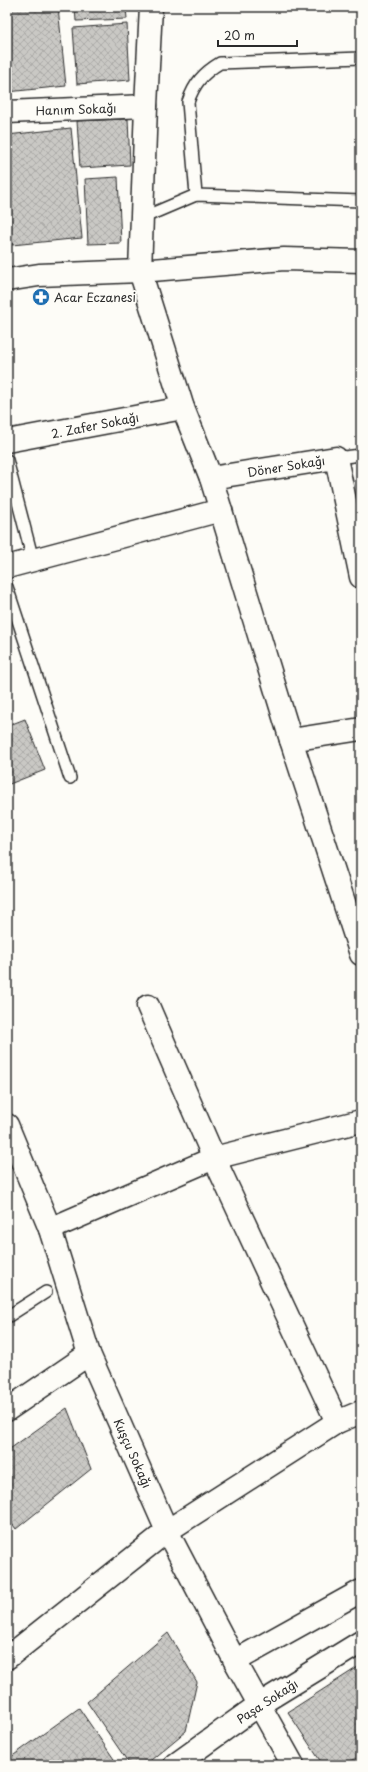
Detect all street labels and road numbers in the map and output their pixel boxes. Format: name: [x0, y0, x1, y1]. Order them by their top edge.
street label: Hanım Sokağı: [35, 99, 117, 119]
street label: 2. Zafer Sokağı: [50, 408, 140, 442]
street label: Döner Sokağı: [246, 451, 326, 481]
street label: Kuşçu Sokağı: [110, 1415, 156, 1491]
street label: Paşa Sokağı: [233, 1674, 301, 1728]

